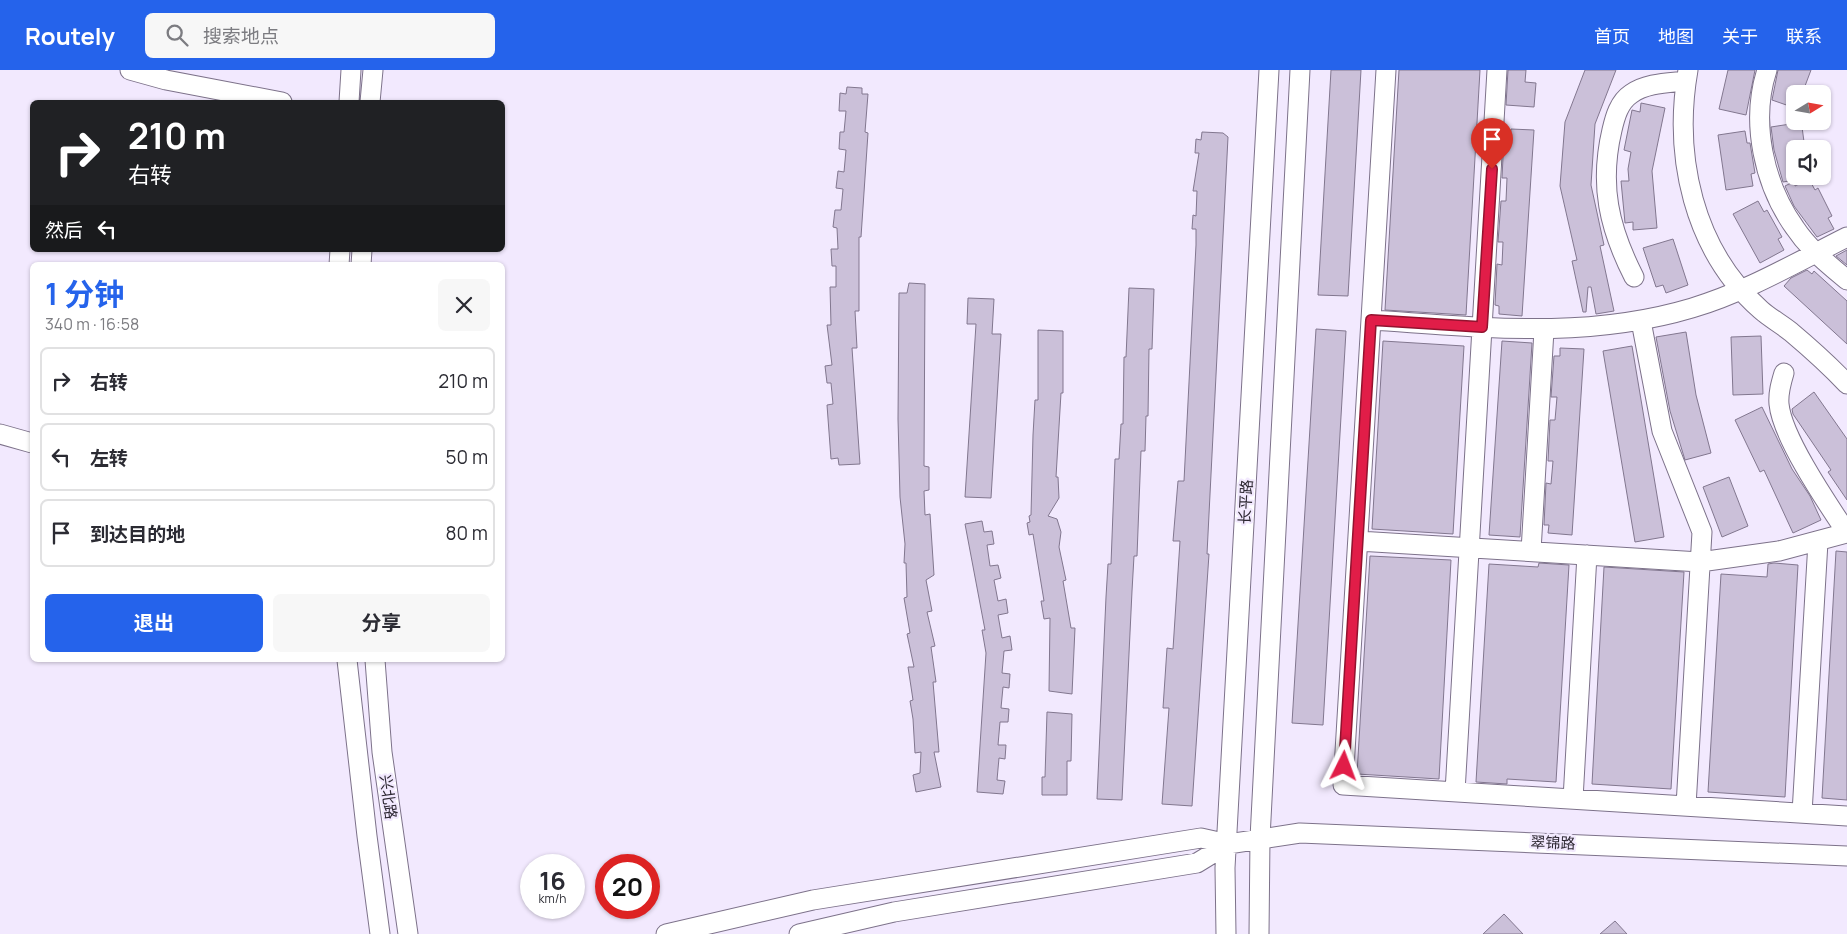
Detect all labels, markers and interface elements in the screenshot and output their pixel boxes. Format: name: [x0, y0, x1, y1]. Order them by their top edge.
search box: [145, 13, 495, 58]
text: Routely: [25, 19, 115, 52]
icon: search: [163, 21, 191, 49]
text: 搜索地点: [203, 23, 279, 49]
text: 首页: [1594, 24, 1630, 48]
text: 地图: [1658, 24, 1694, 48]
text: 关于: [1722, 24, 1758, 48]
text: 联系: [1786, 24, 1822, 48]
north arrow: [1786, 85, 1831, 130]
map controls: [1786, 85, 1831, 185]
text: 210 m: [128, 112, 226, 160]
pin: [1471, 118, 1513, 169]
icon: right: [45, 120, 110, 185]
icon: arrive: [1478, 125, 1506, 153]
button: sound: [1786, 140, 1831, 185]
text: 右转: [128, 160, 172, 190]
icon: left: [93, 215, 121, 243]
text: 然后: [45, 217, 83, 243]
text: 1 分钟: [45, 273, 124, 314]
button: close: [438, 279, 490, 331]
text: 340 m · 16:58: [45, 313, 139, 335]
icon: right: [47, 367, 75, 395]
text: 210 m: [438, 368, 488, 394]
text: 右转: [90, 369, 128, 395]
icon: left: [47, 443, 75, 471]
text: 50 m: [446, 444, 488, 470]
text: 左转: [90, 445, 128, 471]
street label: 长平路: [1234, 479, 1257, 525]
icon: arrive: [47, 519, 75, 547]
text: 80 m: [445, 520, 488, 546]
text: 到达目的地: [90, 521, 185, 547]
button: 退出: [45, 594, 263, 652]
button: 分享: [273, 594, 490, 652]
position arrow: [1317, 739, 1369, 791]
street label: 兴北路: [375, 773, 402, 821]
street label: 翠锦路: [1530, 831, 1576, 854]
speed limit sign: 20: [595, 854, 660, 919]
text: 16: [539, 863, 566, 898]
text: km/h: [539, 890, 566, 907]

